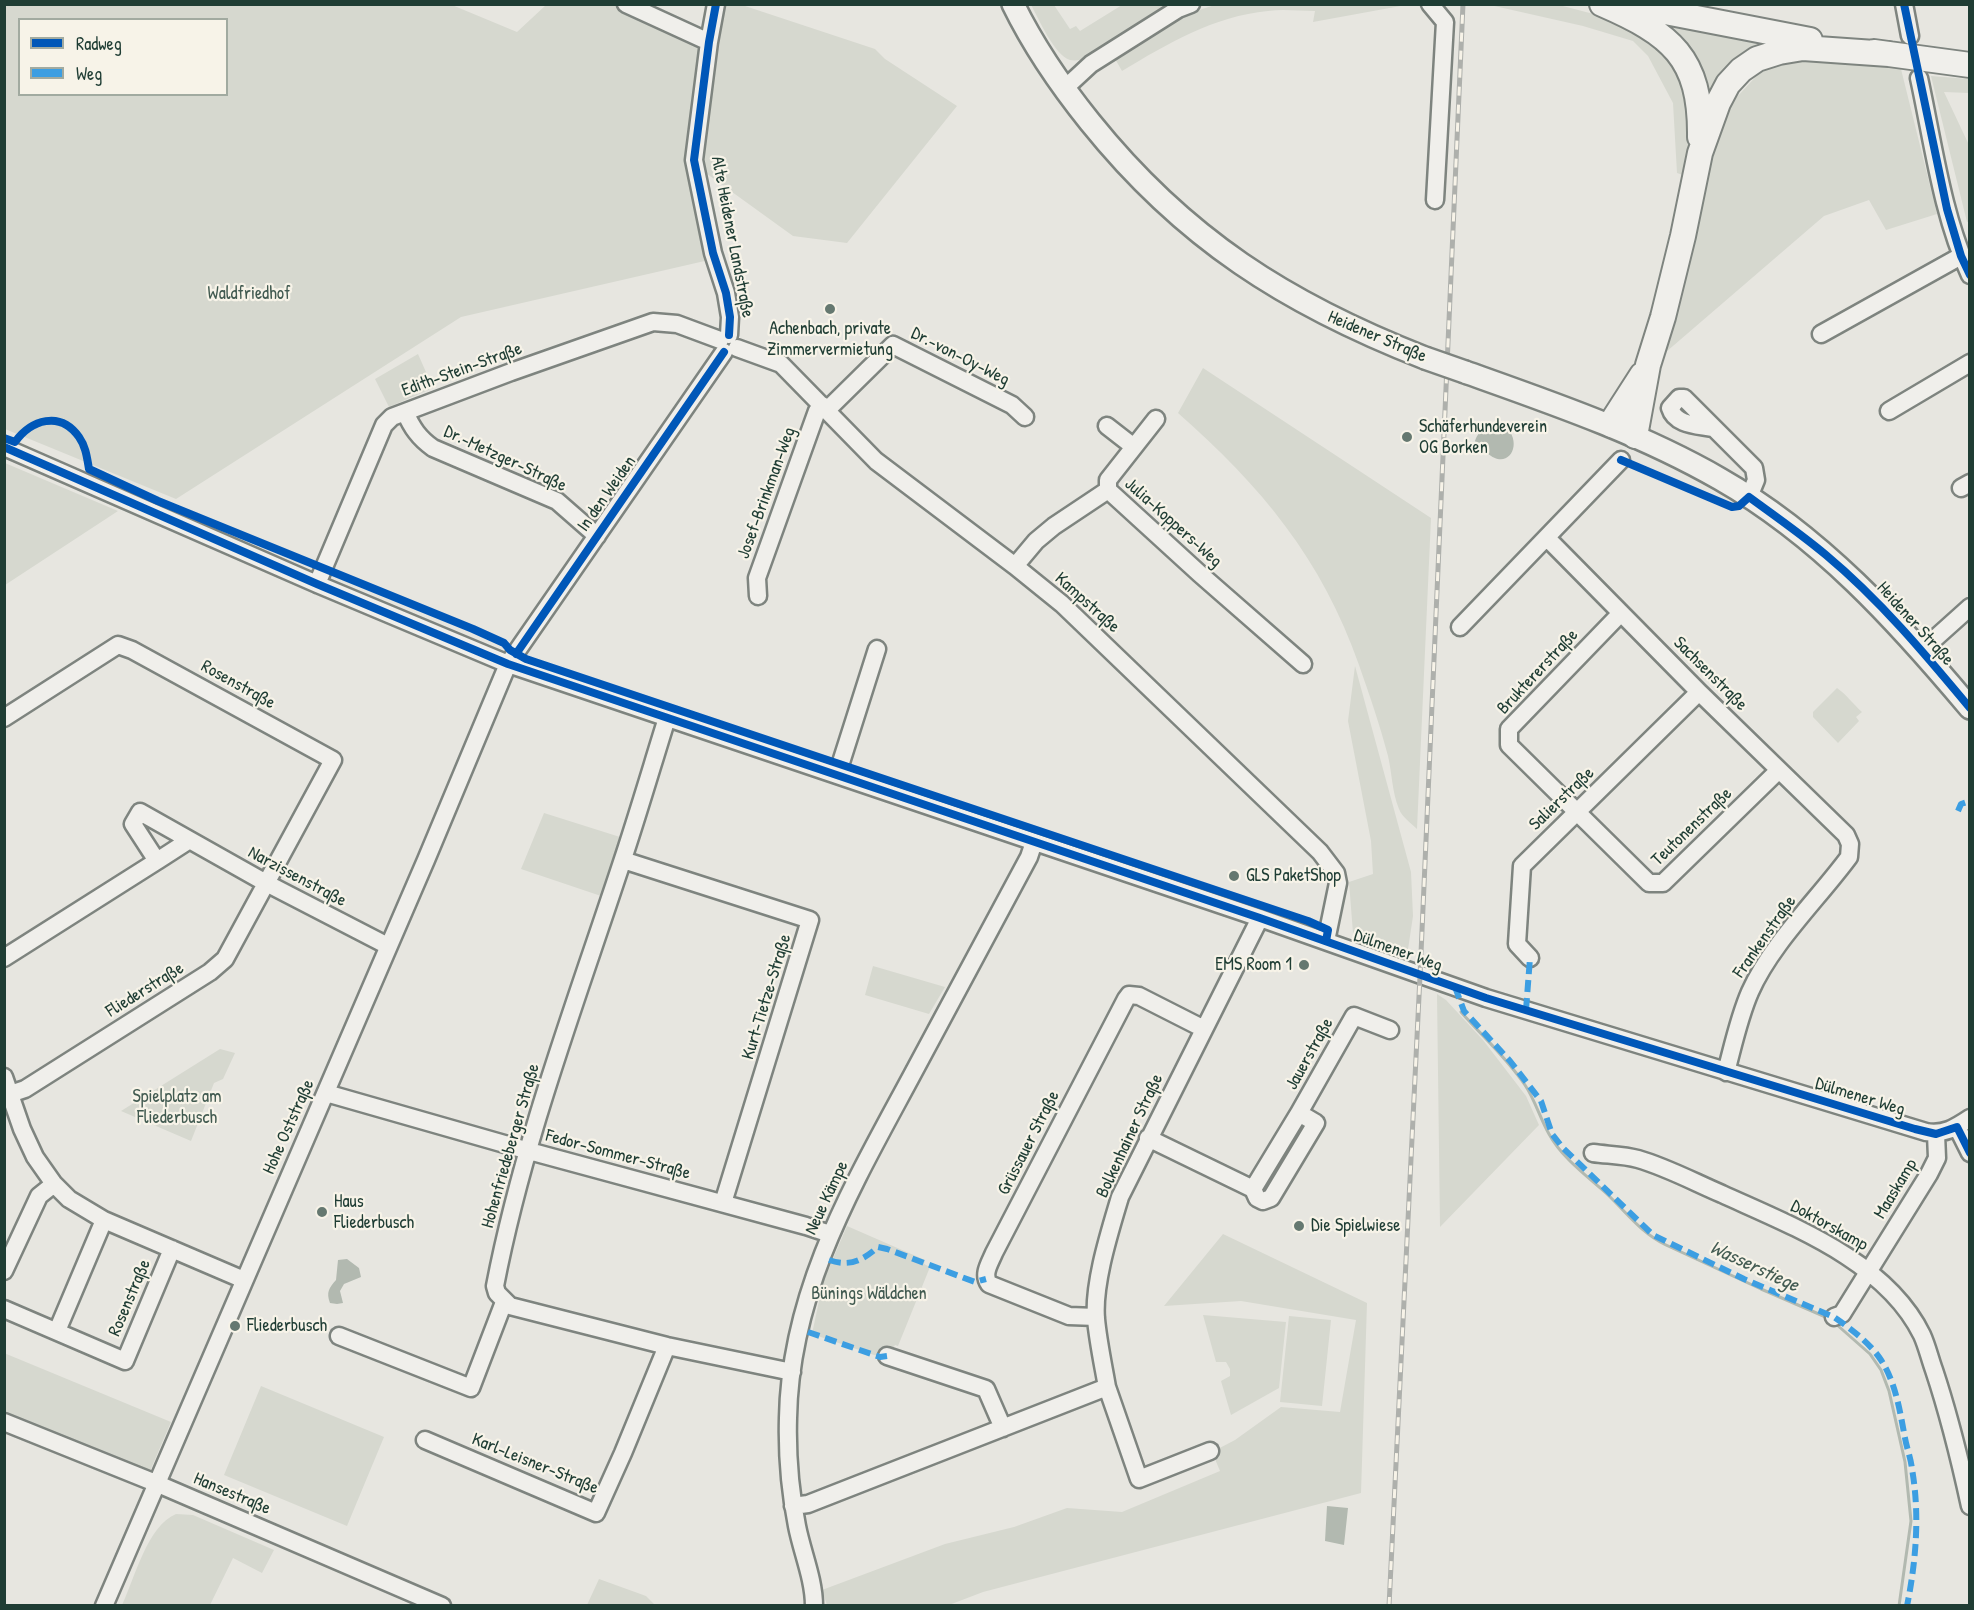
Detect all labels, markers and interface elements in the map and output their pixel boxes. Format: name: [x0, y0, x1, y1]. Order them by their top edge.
legend: [18, 18, 228, 96]
text: Radweg: [76, 31, 122, 56]
text: Weg: [76, 61, 102, 86]
street label: Alte Heidener Landstraße: [706, 154, 758, 320]
park label: Waldfriedhof: [208, 283, 290, 305]
marker: Achenbach, private Zimmervermietung: [823, 302, 837, 316]
street label: Heidener Straße: [1324, 306, 1430, 368]
place label: Achenbach, private Zimmervermietung: [767, 318, 893, 360]
street label: Dr.-von-Oy-Weg: [907, 323, 1013, 391]
street label: Edith-Stein-Straße: [399, 338, 525, 402]
place label: Schäferhundeverein OG Borken: [1419, 416, 1547, 458]
street label: Dr.-Metzger-Straße: [440, 421, 570, 497]
street label: Josef-Brinkman-Weg: [733, 424, 801, 562]
marker: Schäferhundeverein OG Borken: [1400, 430, 1414, 444]
street label: In den Weiden: [573, 452, 641, 536]
street label: Julia-Koppers-Weg: [1120, 474, 1226, 572]
street label: Kampstraße: [1050, 568, 1124, 638]
street label: Heidener Straße: [1872, 578, 1958, 670]
street label: Bruktererstraße: [1493, 625, 1583, 719]
street label: Sachsenstraße: [1668, 632, 1752, 716]
street label: Rosenstraße: [197, 656, 279, 714]
street label: Salierstraße: [1525, 763, 1599, 835]
street label: Teutonenstraße: [1647, 783, 1737, 871]
street label: Narzissenstraße: [244, 842, 350, 912]
place label: GLS PaketShop: [1246, 865, 1341, 887]
marker: GLS PaketShop: [1227, 869, 1241, 883]
street label: Frankenstraße: [1729, 892, 1801, 982]
street label: Dülmener Weg: [1351, 925, 1445, 977]
street label: Kurt-Tietze-Straße: [738, 932, 796, 1062]
place label: EMS Room 1: [1215, 954, 1292, 976]
street label: Fliederstraße: [102, 958, 188, 1022]
marker: EMS Room 1: [1297, 958, 1311, 972]
street label: Jauerstraße: [1281, 1014, 1339, 1094]
street label: Hohenfriedeberger Straße: [477, 1061, 545, 1231]
street label: Bolkenhainer Straße: [1092, 1071, 1168, 1201]
street label: Dülmener Weg: [1813, 1073, 1907, 1121]
street label: Hohe Oststraße: [258, 1076, 320, 1178]
park label: Spielplatz am Fliederbusch: [133, 1086, 221, 1128]
street label: Grüssauer Straße: [993, 1087, 1065, 1199]
street label: Fedor-Sommer-Straße: [543, 1125, 693, 1185]
street label: Maaskamp: [1870, 1155, 1922, 1223]
street label: Neue Kämpe: [801, 1158, 853, 1238]
place label: Haus Fliederbusch: [334, 1191, 414, 1234]
street label: Doktorskamp: [1787, 1196, 1871, 1256]
marker: Haus Fliederbusch: [315, 1205, 329, 1219]
place label: Die Spielwiese: [1311, 1215, 1400, 1237]
marker: Die Spielwiese: [1292, 1219, 1306, 1233]
water label: Wasserstiege: [1706, 1236, 1802, 1298]
street label: Rosenstraße: [104, 1256, 156, 1340]
park label: Bünings Wäldchen: [811, 1283, 927, 1305]
place label: Fliederbusch: [247, 1315, 327, 1337]
marker: Fliederbusch: [228, 1319, 242, 1333]
street label: Karl-Leisner-Straße: [468, 1429, 602, 1499]
street label: Hansestraße: [190, 1468, 274, 1520]

